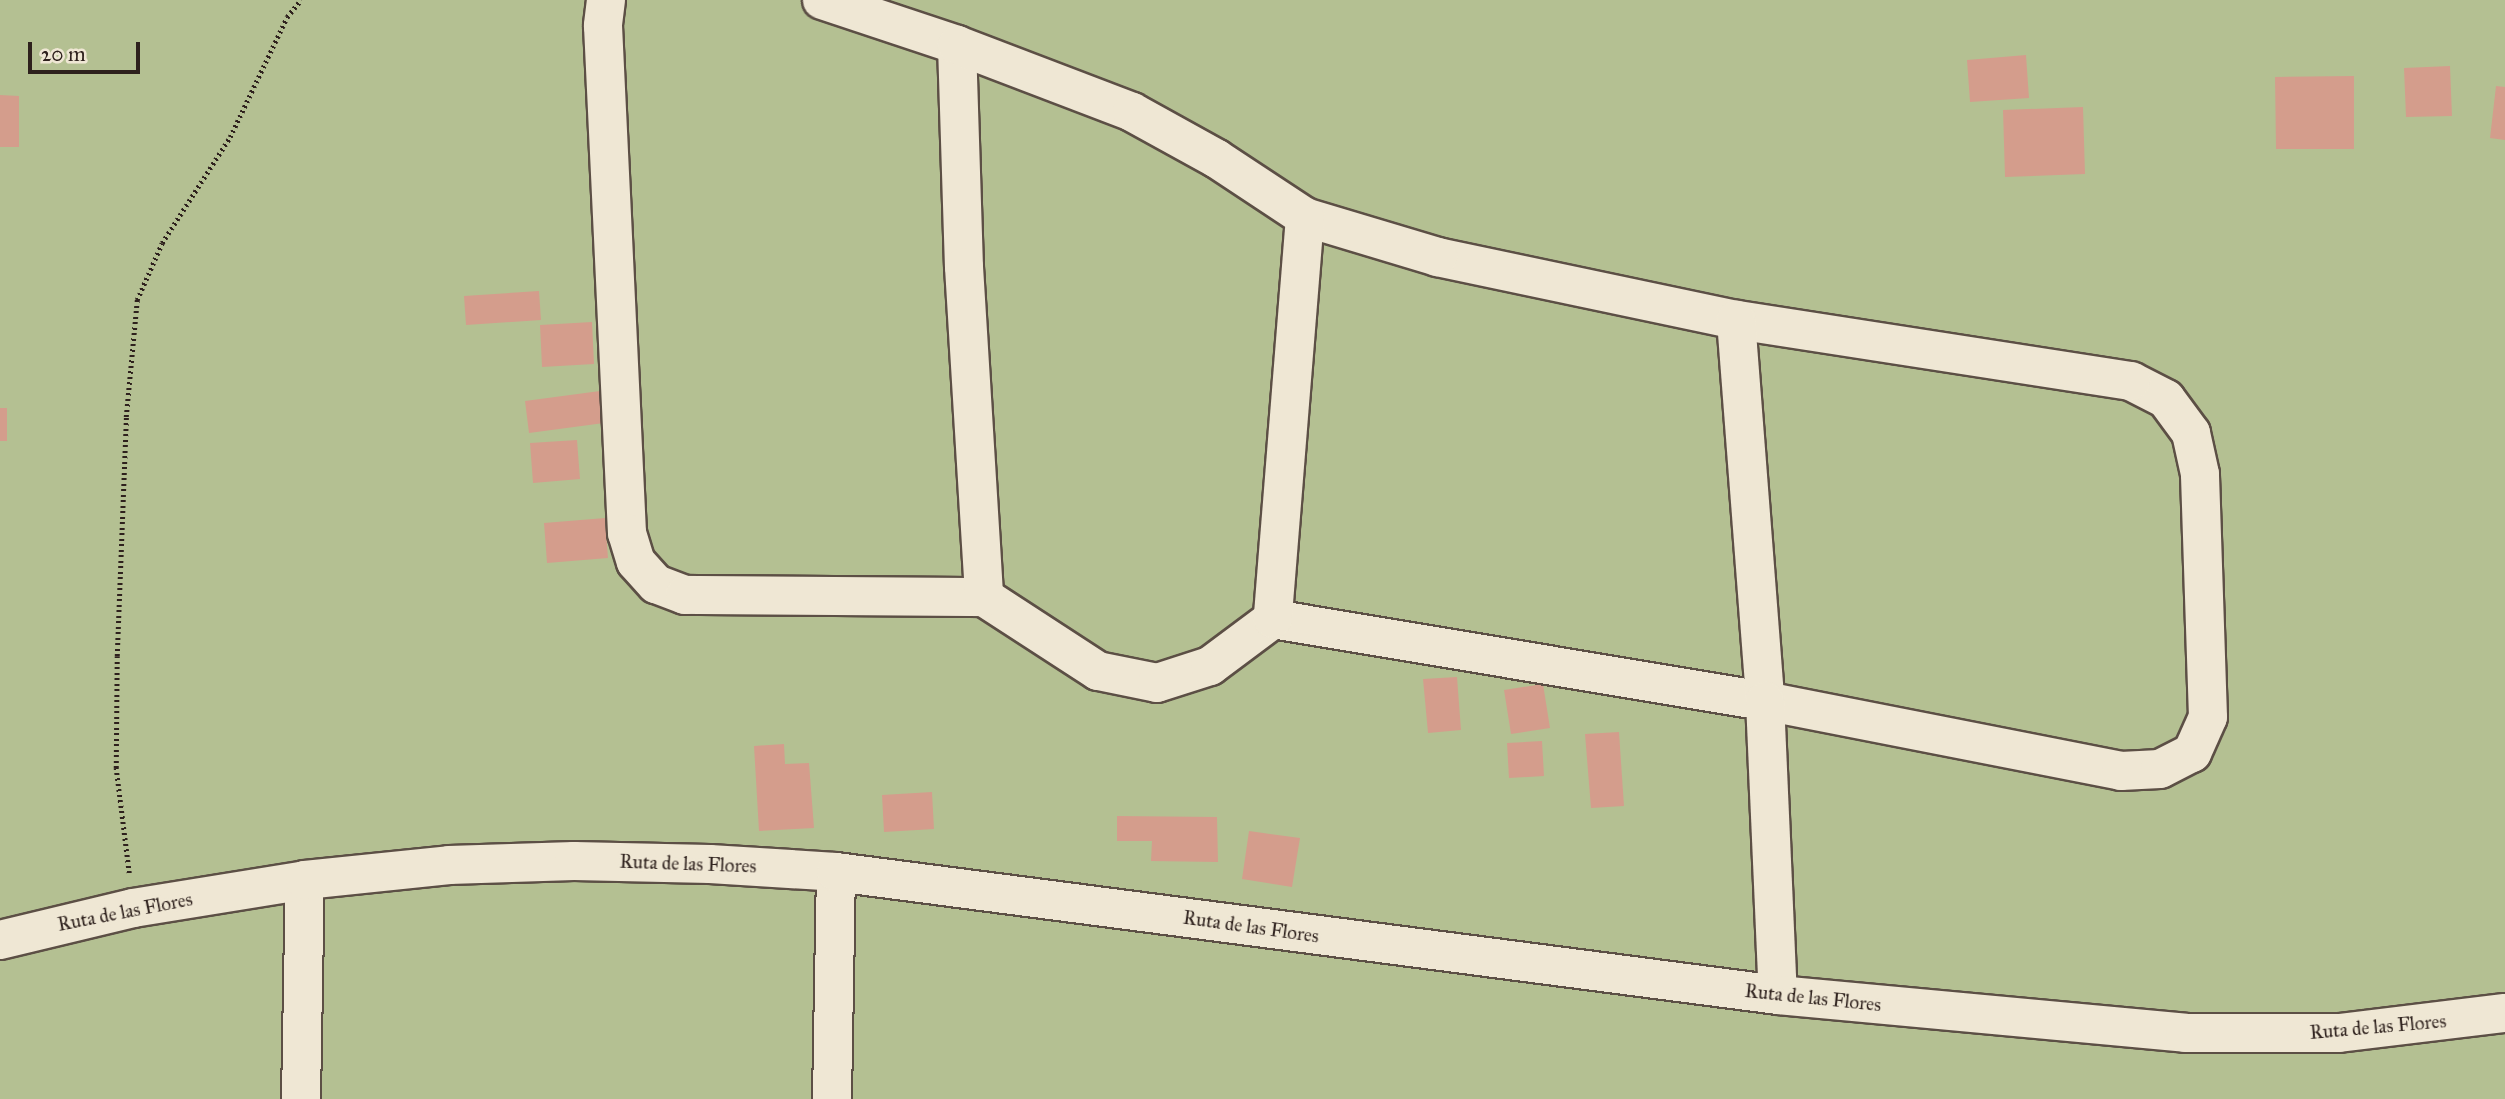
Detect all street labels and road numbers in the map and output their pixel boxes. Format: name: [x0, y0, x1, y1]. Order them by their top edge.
street label: Ruta de las Flores: [619, 850, 757, 878]
street label: Ruta de las Flores: [56, 888, 194, 936]
street label: Ruta de las Flores: [1182, 906, 1320, 948]
street label: Ruta de las Flores: [1744, 980, 1882, 1016]
street label: Ruta de las Flores: [2309, 1010, 2447, 1044]

